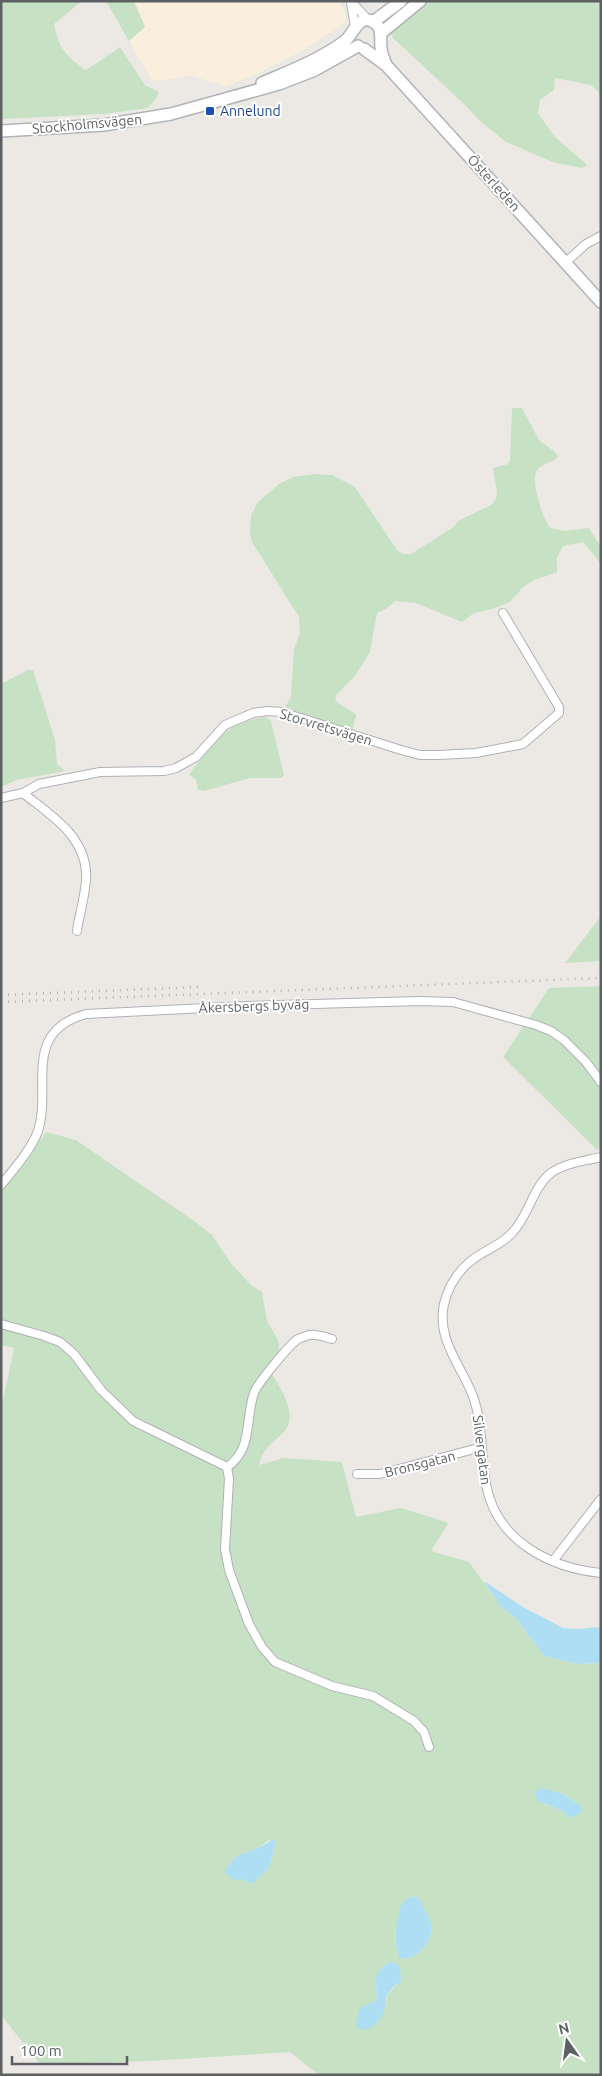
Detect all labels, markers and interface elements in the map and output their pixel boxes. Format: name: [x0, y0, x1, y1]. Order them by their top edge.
place label: Annelund: [220, 103, 281, 119]
marker: Annelund: [204, 105, 216, 117]
street label: Stockholmsvägen: [31, 111, 143, 137]
street label: Österleden: [464, 151, 524, 215]
street label: Storvretsvägen: [278, 705, 374, 749]
street label: Åkersbergs byväg: [198, 996, 310, 1016]
street label: Silvergatan: [470, 1414, 494, 1486]
street label: Bronsgatan: [383, 1447, 457, 1481]
north arrow: [542, 2016, 592, 2066]
text: N: [557, 2019, 571, 2037]
scale bar: [12, 2034, 128, 2066]
text: 100 m: [20, 2042, 62, 2059]

